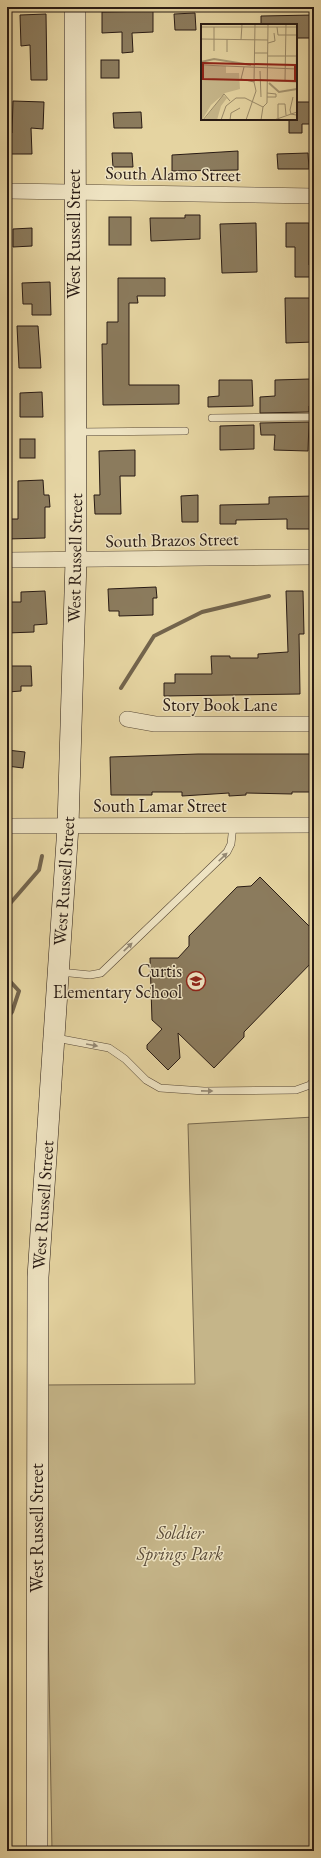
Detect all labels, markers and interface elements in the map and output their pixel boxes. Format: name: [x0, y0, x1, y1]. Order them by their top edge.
inset map: [201, 24, 297, 120]
street label: South Alamo Street: [105, 161, 241, 186]
street label: West Russell Street: [62, 169, 85, 299]
street label: West Russell Street: [62, 493, 87, 623]
street label: South Brazos Street: [105, 527, 239, 552]
street label: Story Book Lane: [163, 693, 277, 716]
street label: South Lamar Street: [93, 794, 227, 817]
street label: West Russell Street: [48, 815, 80, 946]
one-way arrow: [218, 852, 228, 862]
one-way arrow: [123, 942, 133, 951]
place label: Curtis Elementary School: [53, 959, 182, 1003]
school or university icon: Curtis Elementary School: [185, 970, 207, 992]
one-way arrow: [86, 1042, 98, 1048]
one-way arrow: [201, 1088, 214, 1094]
street label: West Russell Street: [27, 1139, 59, 1270]
street label: West Russell Street: [25, 1463, 48, 1593]
park label: Soldier Springs Park: [136, 1521, 223, 1566]

